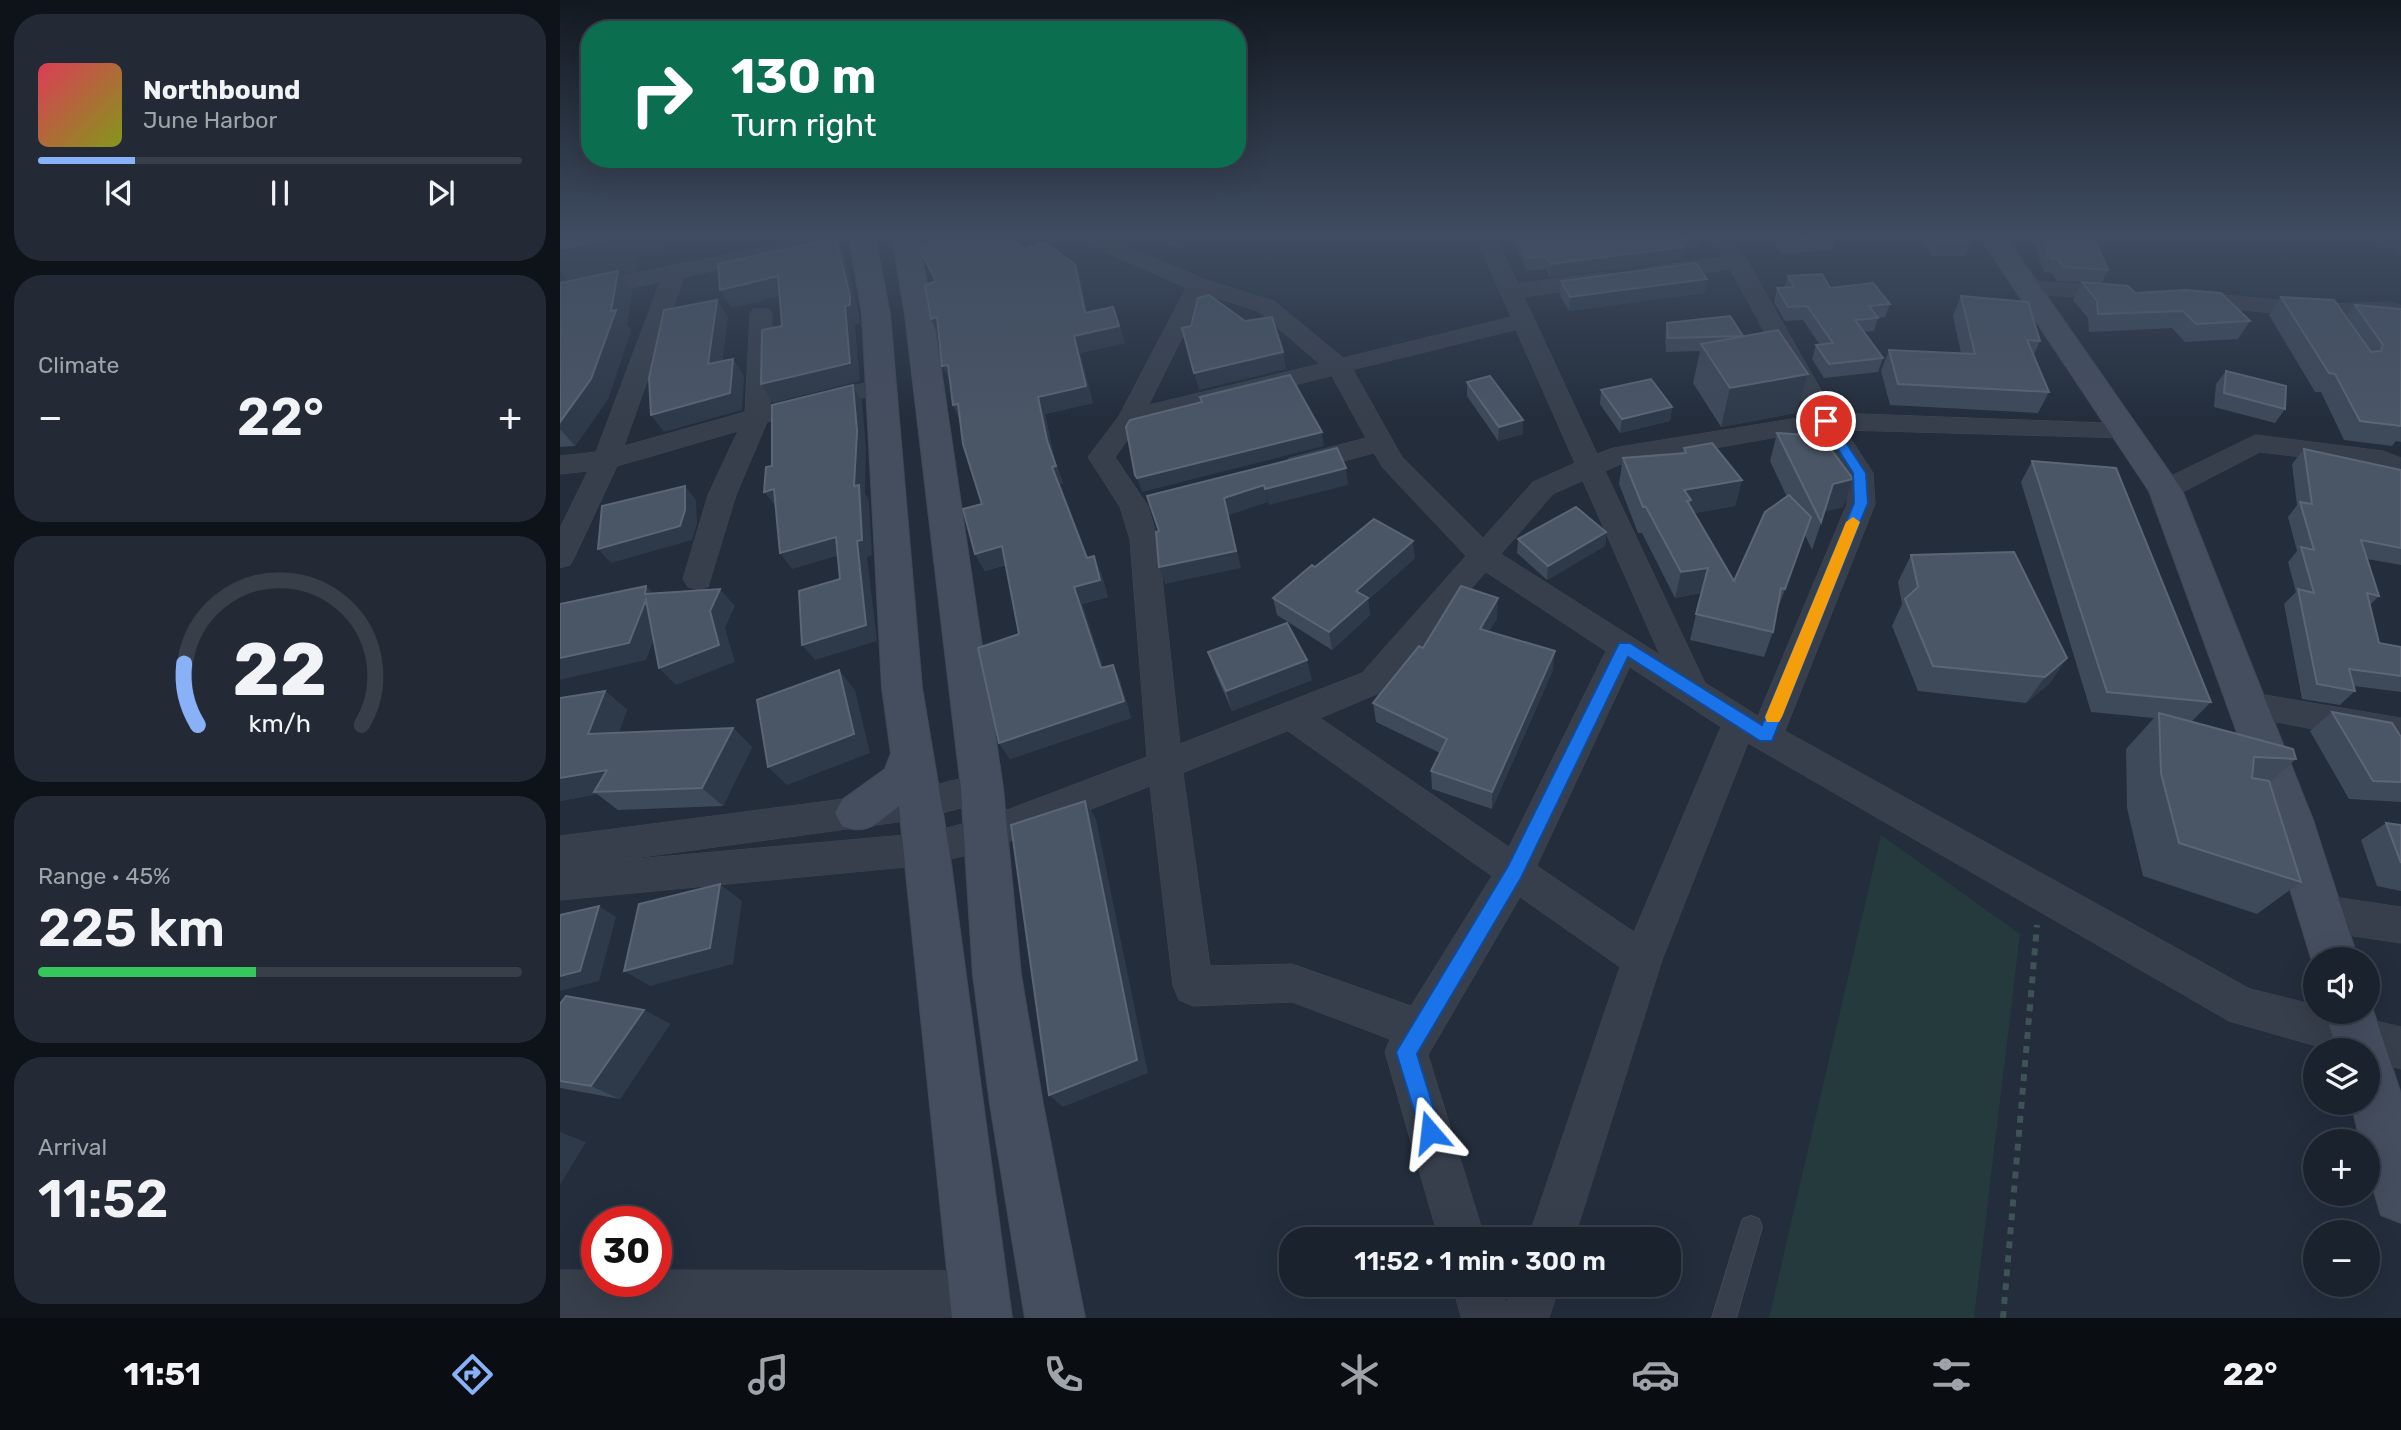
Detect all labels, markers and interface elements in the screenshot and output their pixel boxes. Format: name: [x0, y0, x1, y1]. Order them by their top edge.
text: 130 m: [731, 47, 876, 105]
icon: right: [616, 49, 707, 140]
text: Northbound: [143, 75, 301, 106]
text: June Harbor: [143, 106, 277, 134]
text: Turn right: [731, 106, 876, 144]
icon: previous: [100, 174, 138, 212]
icon: pause: [261, 174, 299, 212]
icon: next: [422, 174, 460, 212]
text: Climate: [38, 351, 119, 379]
text: 22°: [237, 386, 324, 448]
pin: [1796, 391, 1856, 451]
text: −: [38, 394, 63, 440]
text: +: [498, 394, 522, 440]
icon: arrive: [1807, 402, 1845, 440]
text: 22: [233, 627, 327, 713]
text: km/h: [249, 709, 311, 738]
text: Range · 45%: [38, 862, 171, 890]
text: 225 km: [38, 897, 225, 959]
map controls: [2303, 947, 2380, 1297]
button: sound: [2303, 947, 2380, 1024]
button: layers: [2303, 1038, 2380, 1115]
position arrow: [1393, 1095, 1467, 1169]
button: +: [2303, 1129, 2380, 1206]
text: Arrival: [38, 1133, 107, 1161]
text: 11:52: [38, 1168, 168, 1230]
speed limit sign: 30: [581, 1206, 672, 1297]
button: −: [2303, 1220, 2380, 1297]
text: 11:52 · 1 min · 300 m: [1354, 1246, 1606, 1277]
icon: directions: [448, 1350, 497, 1399]
icon: music: [744, 1350, 793, 1399]
icon: phone: [1039, 1350, 1088, 1399]
icon: climate: [1335, 1350, 1384, 1399]
icon: car: [1631, 1350, 1680, 1399]
icon: filters: [1927, 1350, 1976, 1399]
text: 11:51: [123, 1355, 201, 1393]
text: 22°: [2223, 1355, 2277, 1393]

